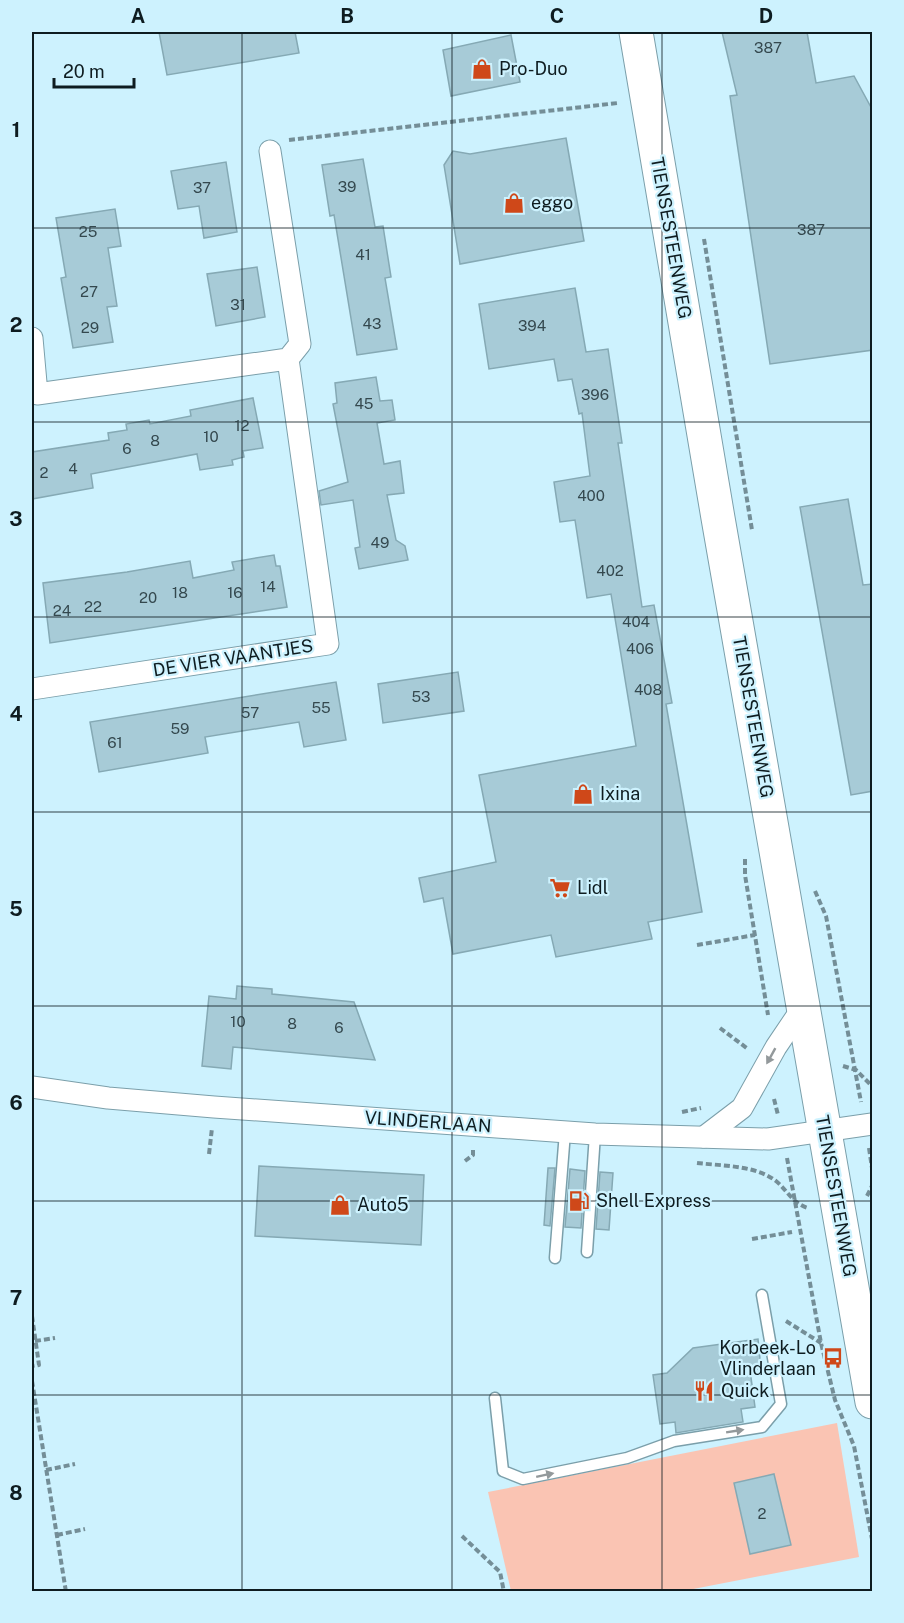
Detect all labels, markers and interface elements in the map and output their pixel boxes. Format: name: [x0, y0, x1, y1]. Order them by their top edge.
text: A: [131, 4, 145, 28]
text: B: [340, 4, 354, 28]
text: C: [550, 4, 564, 28]
text: D: [759, 4, 773, 28]
house number: 387: [754, 39, 782, 56]
scale bar: [54, 51, 134, 89]
shop icon: Pro-Duo: [470, 57, 494, 81]
place label: Pro-Duo: [499, 58, 568, 79]
text: 20 m: [63, 61, 105, 82]
text: 1: [12, 118, 20, 142]
street label: TIENSESTEENWEG: [647, 155, 696, 320]
house number: 39: [338, 178, 356, 195]
house number: 37: [193, 179, 211, 196]
shop icon: eggo: [502, 191, 526, 215]
place label: eggo: [531, 192, 573, 213]
house number: 387: [797, 221, 825, 238]
house number: 25: [79, 223, 97, 240]
house number: 41: [355, 246, 371, 263]
house number: 27: [80, 283, 98, 300]
house number: 31: [230, 296, 246, 313]
text: 2: [10, 313, 22, 337]
house number: 43: [363, 315, 381, 332]
house number: 394: [518, 317, 546, 334]
house number: 29: [81, 319, 99, 336]
house number: 396: [581, 386, 609, 403]
house number: 45: [355, 395, 373, 412]
house number: 12: [234, 417, 250, 434]
house number: 10: [203, 428, 219, 445]
house number: 8: [150, 432, 160, 449]
house number: 6: [122, 440, 132, 457]
house number: 4: [68, 460, 78, 477]
house number: 2: [40, 464, 49, 481]
house number: 400: [577, 487, 605, 504]
text: 3: [9, 507, 23, 531]
house number: 49: [371, 534, 389, 551]
house number: 402: [596, 562, 624, 579]
house number: 14: [260, 578, 276, 595]
house number: 18: [172, 584, 188, 601]
house number: 16: [227, 584, 243, 601]
house number: 20: [139, 589, 157, 606]
house number: 22: [84, 598, 102, 615]
house number: 24: [53, 602, 71, 619]
house number: 404: [622, 613, 650, 630]
street label: DE VIER VAANTJES: [151, 634, 314, 681]
street label: TIENSESTEENWEG: [729, 634, 778, 799]
house number: 406: [626, 640, 654, 657]
house number: 408: [634, 681, 662, 698]
house number: 53: [411, 688, 431, 705]
house number: 55: [311, 699, 331, 716]
text: 4: [9, 702, 23, 726]
house number: 57: [241, 704, 259, 721]
house number: 59: [171, 720, 189, 737]
house number: 61: [107, 734, 123, 751]
shop icon: Ixina: [571, 782, 595, 806]
place label: Ixina: [600, 783, 640, 804]
supermarket icon: Lidl: [548, 876, 572, 900]
place label: Lidl: [577, 877, 608, 898]
text: 5: [9, 897, 23, 921]
house number: 10: [230, 1013, 246, 1030]
house number: 8: [287, 1015, 297, 1032]
house number: 6: [334, 1019, 344, 1036]
one-way arrow: [766, 1047, 776, 1064]
text: 6: [9, 1091, 23, 1115]
street label: VLINDERLAAN: [364, 1107, 492, 1136]
street label: TIENSESTEENWEG: [812, 1113, 861, 1278]
fuel station icon: Shell Express: [567, 1189, 591, 1213]
place label: Shell Express: [596, 1190, 711, 1211]
shop icon: Auto5: [328, 1193, 352, 1217]
place label: Auto5: [357, 1194, 409, 1215]
text: 7: [10, 1286, 22, 1310]
place label: Korbeek-Lo Vlinderlaan: [719, 1337, 816, 1379]
bus stop icon: Korbeek-Lo Vlinderlaan: [821, 1346, 845, 1370]
restaurant icon: Quick: [692, 1379, 716, 1403]
place label: Quick: [721, 1380, 769, 1401]
one-way arrow: [725, 1426, 744, 1435]
one-way arrow: [536, 1470, 555, 1479]
text: 8: [9, 1481, 23, 1505]
house number: 2: [758, 1505, 767, 1522]

